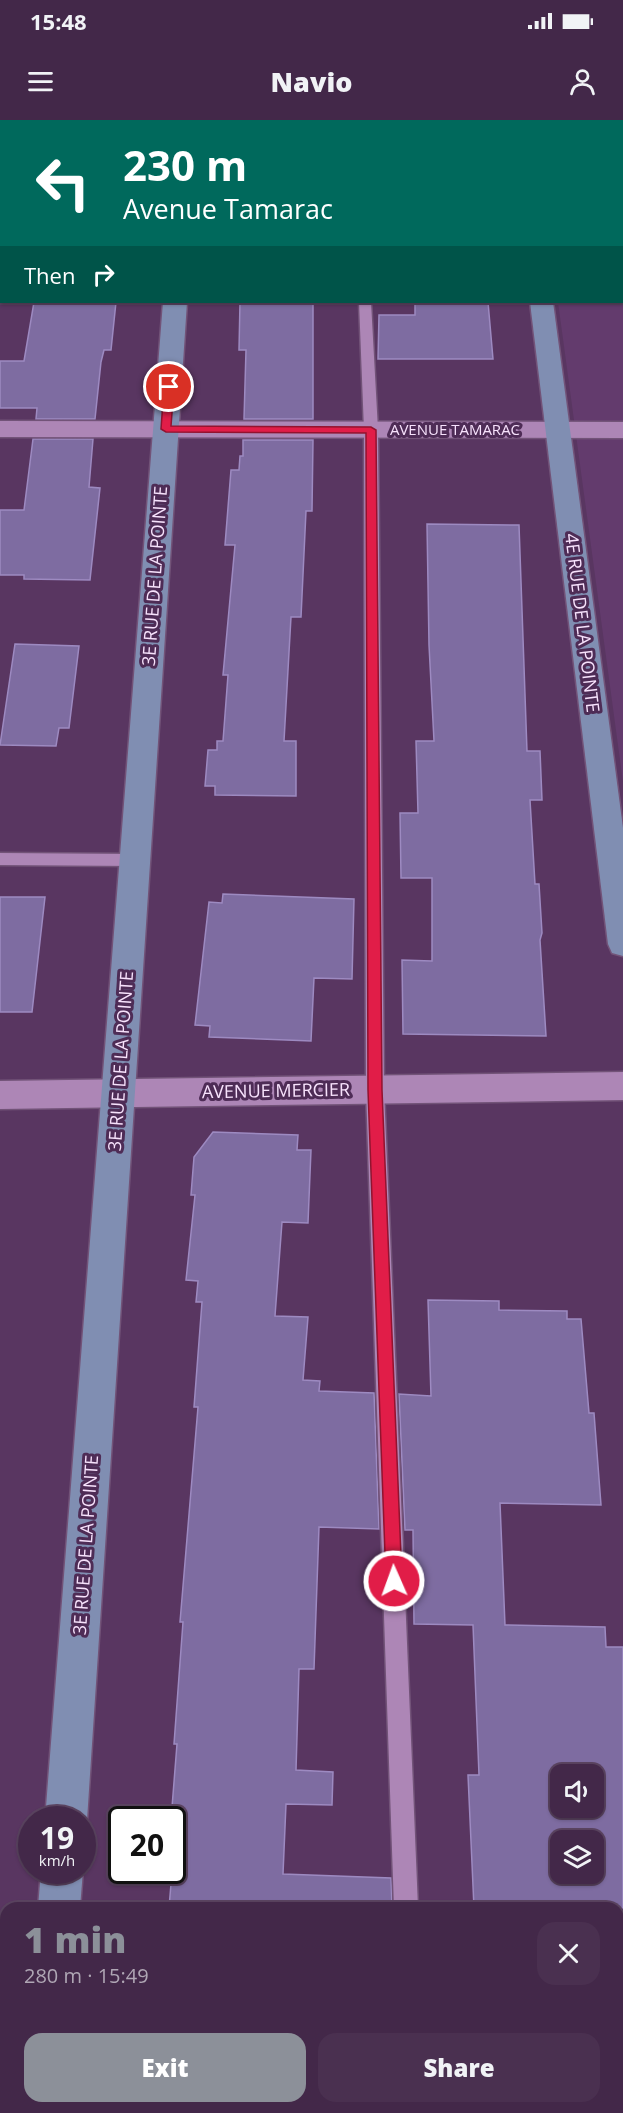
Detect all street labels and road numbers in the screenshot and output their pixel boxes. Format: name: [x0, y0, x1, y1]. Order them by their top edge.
street label: AVENUE TAMARAC: [390, 419, 520, 439]
street label: 3E RUE DE LA POINTE: [136, 485, 172, 667]
street label: 4E RUE DE LA POINTE: [560, 532, 606, 714]
street label: 3E RUE DE LA POINTE: [102, 970, 138, 1152]
street label: AVENUE MERCIER: [202, 1077, 350, 1103]
street label: 3E RUE DE LA POINTE: [67, 1454, 103, 1636]

